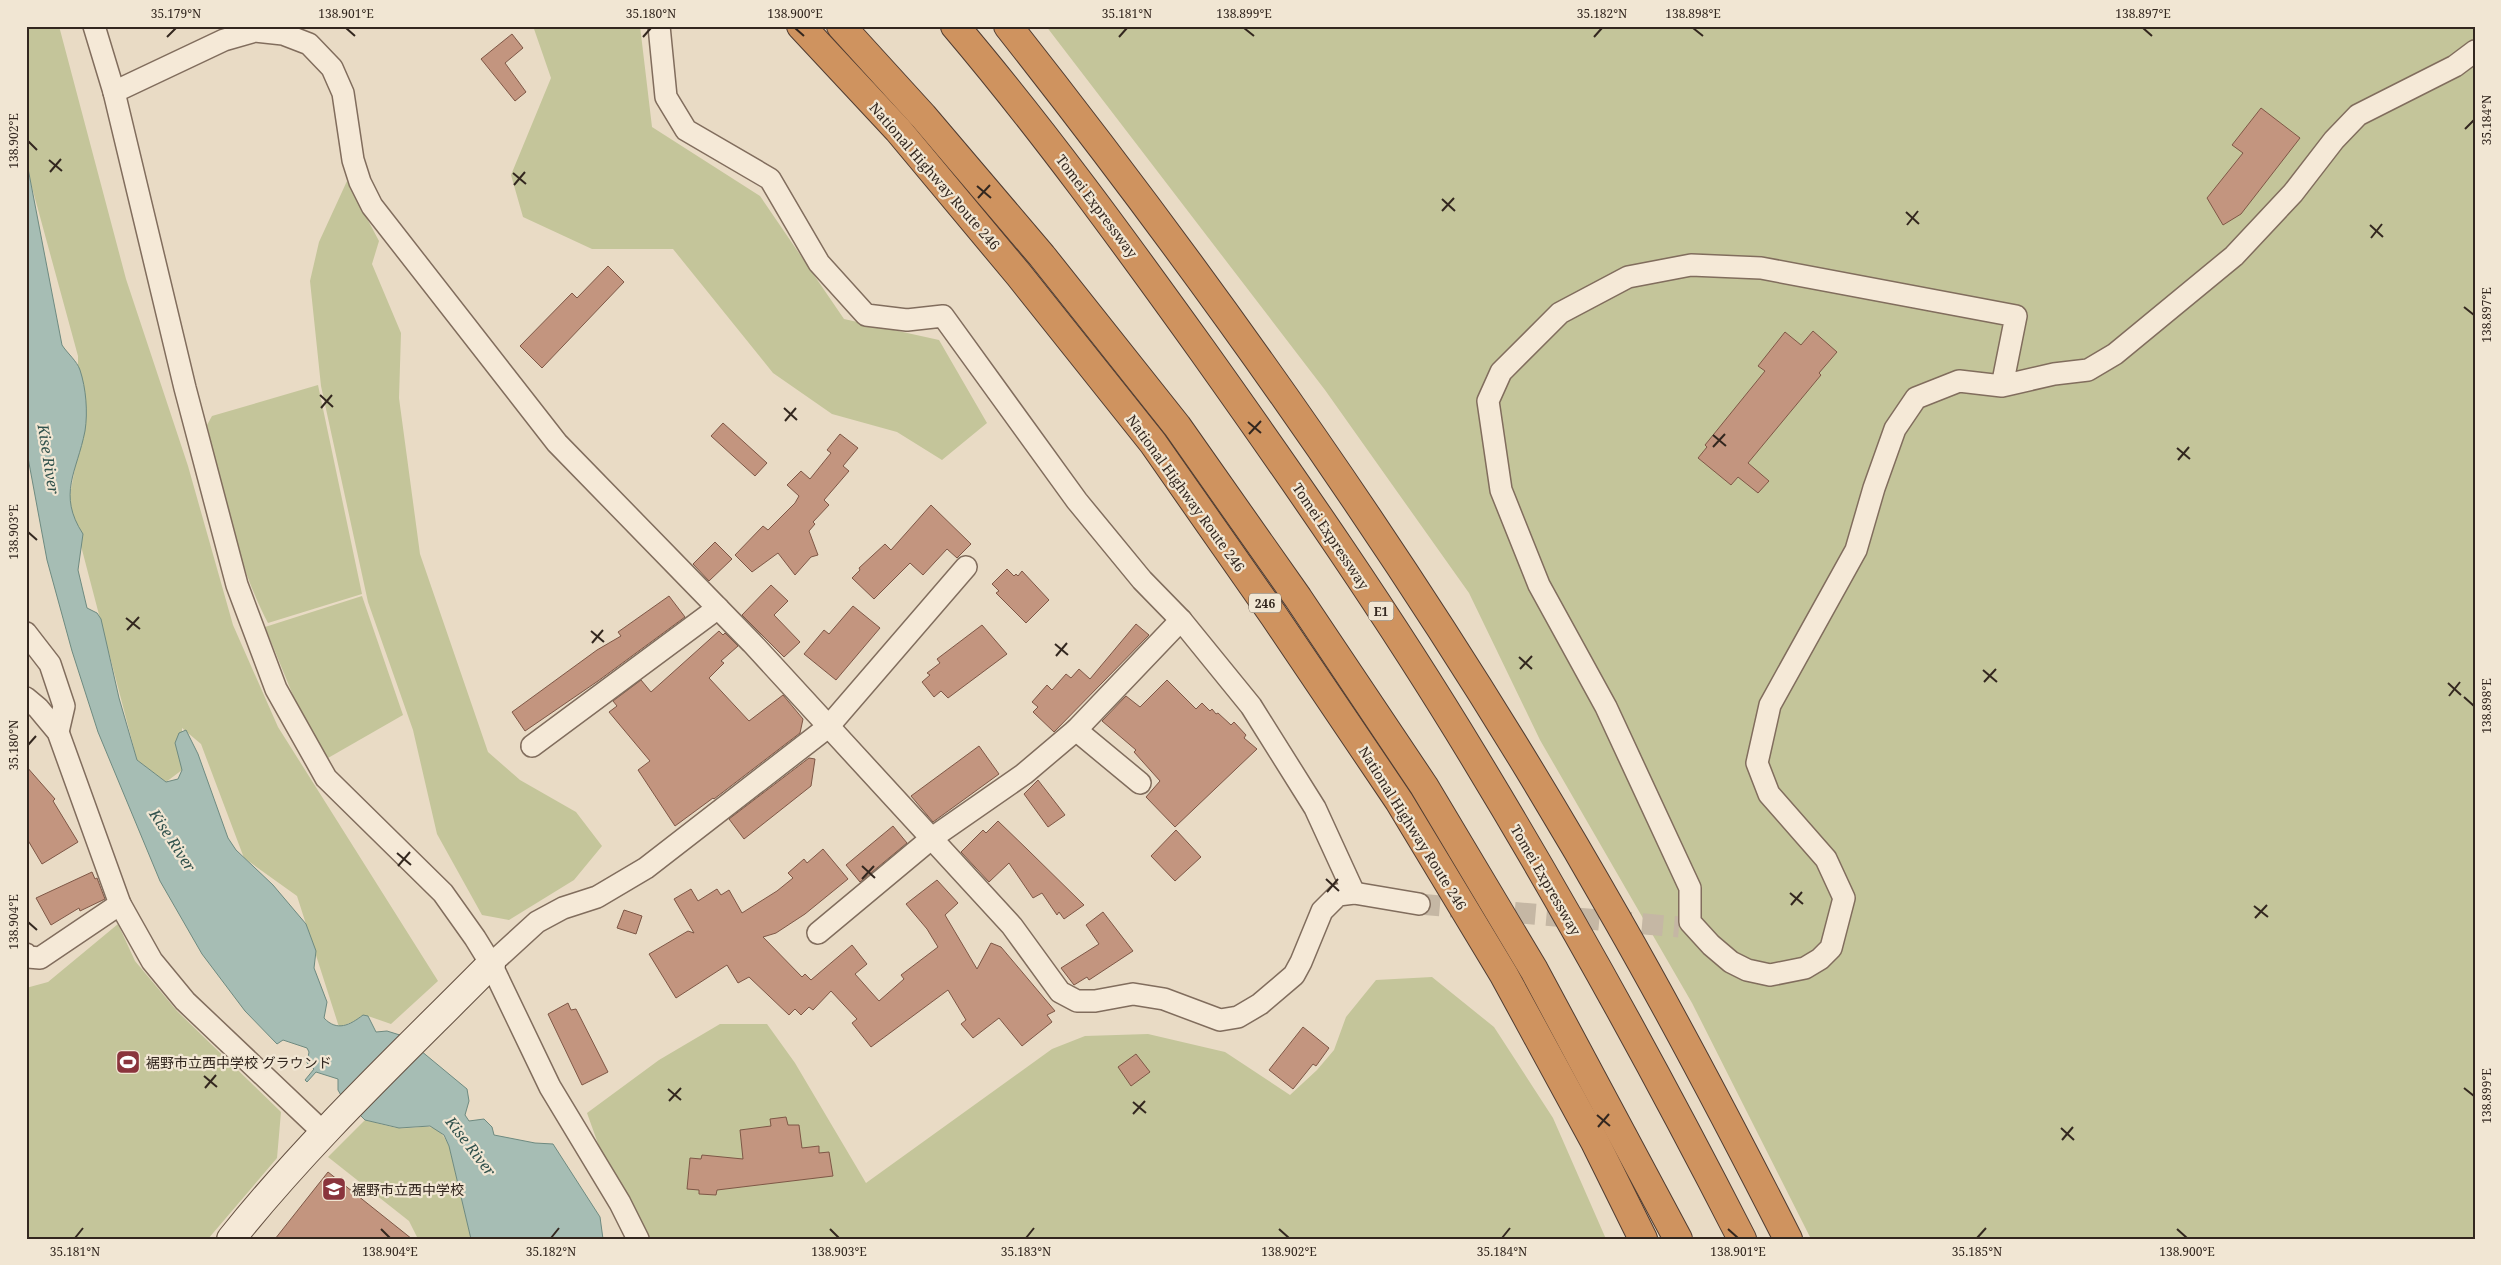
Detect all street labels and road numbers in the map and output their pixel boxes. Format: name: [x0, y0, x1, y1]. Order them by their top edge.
street label: National Highway Route 246: [866, 98, 1005, 254]
street label: Tomei Expressway: [1052, 151, 1142, 261]
street label: National Highway Route 246: [1123, 411, 1250, 576]
street label: Tomei Expressway: [1288, 479, 1374, 593]
road number: 246: [1249, 594, 1281, 612]
road number: E1: [1368, 602, 1394, 620]
street label: National Highway Route 246: [1355, 742, 1471, 914]
street label: Tomei Expressway: [1507, 821, 1585, 939]

